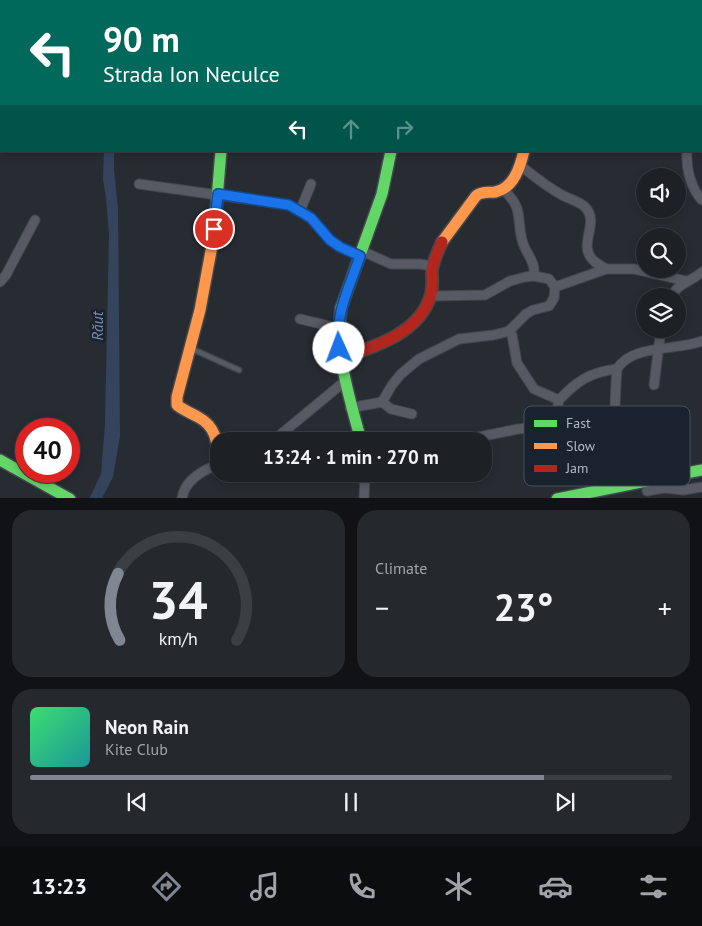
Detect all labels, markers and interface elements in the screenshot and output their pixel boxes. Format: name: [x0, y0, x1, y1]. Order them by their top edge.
text: 90 m: [103, 16, 180, 62]
icon: left: [20, 20, 85, 85]
text: Strada Ion Neculce: [103, 60, 280, 88]
icon: left: [284, 115, 312, 143]
icon: ahead: [337, 115, 365, 143]
icon: right: [390, 115, 418, 143]
map controls: [636, 168, 686, 338]
button: sound: [636, 168, 686, 218]
pin: [193, 208, 235, 250]
icon: arrive: [200, 215, 228, 243]
button: search: [636, 228, 686, 278]
button: layers: [636, 288, 686, 338]
water label: Răut: [87, 310, 107, 341]
position arrow: [312, 321, 364, 373]
legend: [524, 406, 690, 486]
text: Fast: [566, 414, 591, 432]
speed limit sign: 40: [15, 418, 80, 483]
text: Slow: [566, 437, 596, 455]
text: 13:24 · 1 min · 270 m: [263, 445, 439, 469]
text: Jam: [565, 459, 588, 477]
text: Climate: [375, 558, 427, 578]
text: 34: [149, 566, 208, 633]
text: 23°: [494, 582, 553, 631]
text: −: [375, 589, 389, 626]
text: +: [658, 589, 672, 626]
text: km/h: [159, 627, 198, 650]
text: Neon Rain: [105, 715, 189, 739]
text: Kite Club: [105, 739, 168, 759]
icon: previous: [123, 788, 151, 816]
icon: pause: [337, 788, 365, 816]
icon: next: [551, 788, 579, 816]
icon: directions: [149, 869, 184, 904]
icon: music: [247, 869, 282, 904]
icon: phone: [344, 869, 379, 904]
icon: climate: [441, 869, 476, 904]
icon: car: [538, 869, 573, 904]
icon: filters: [636, 869, 671, 904]
text: 13:23: [31, 872, 87, 900]

